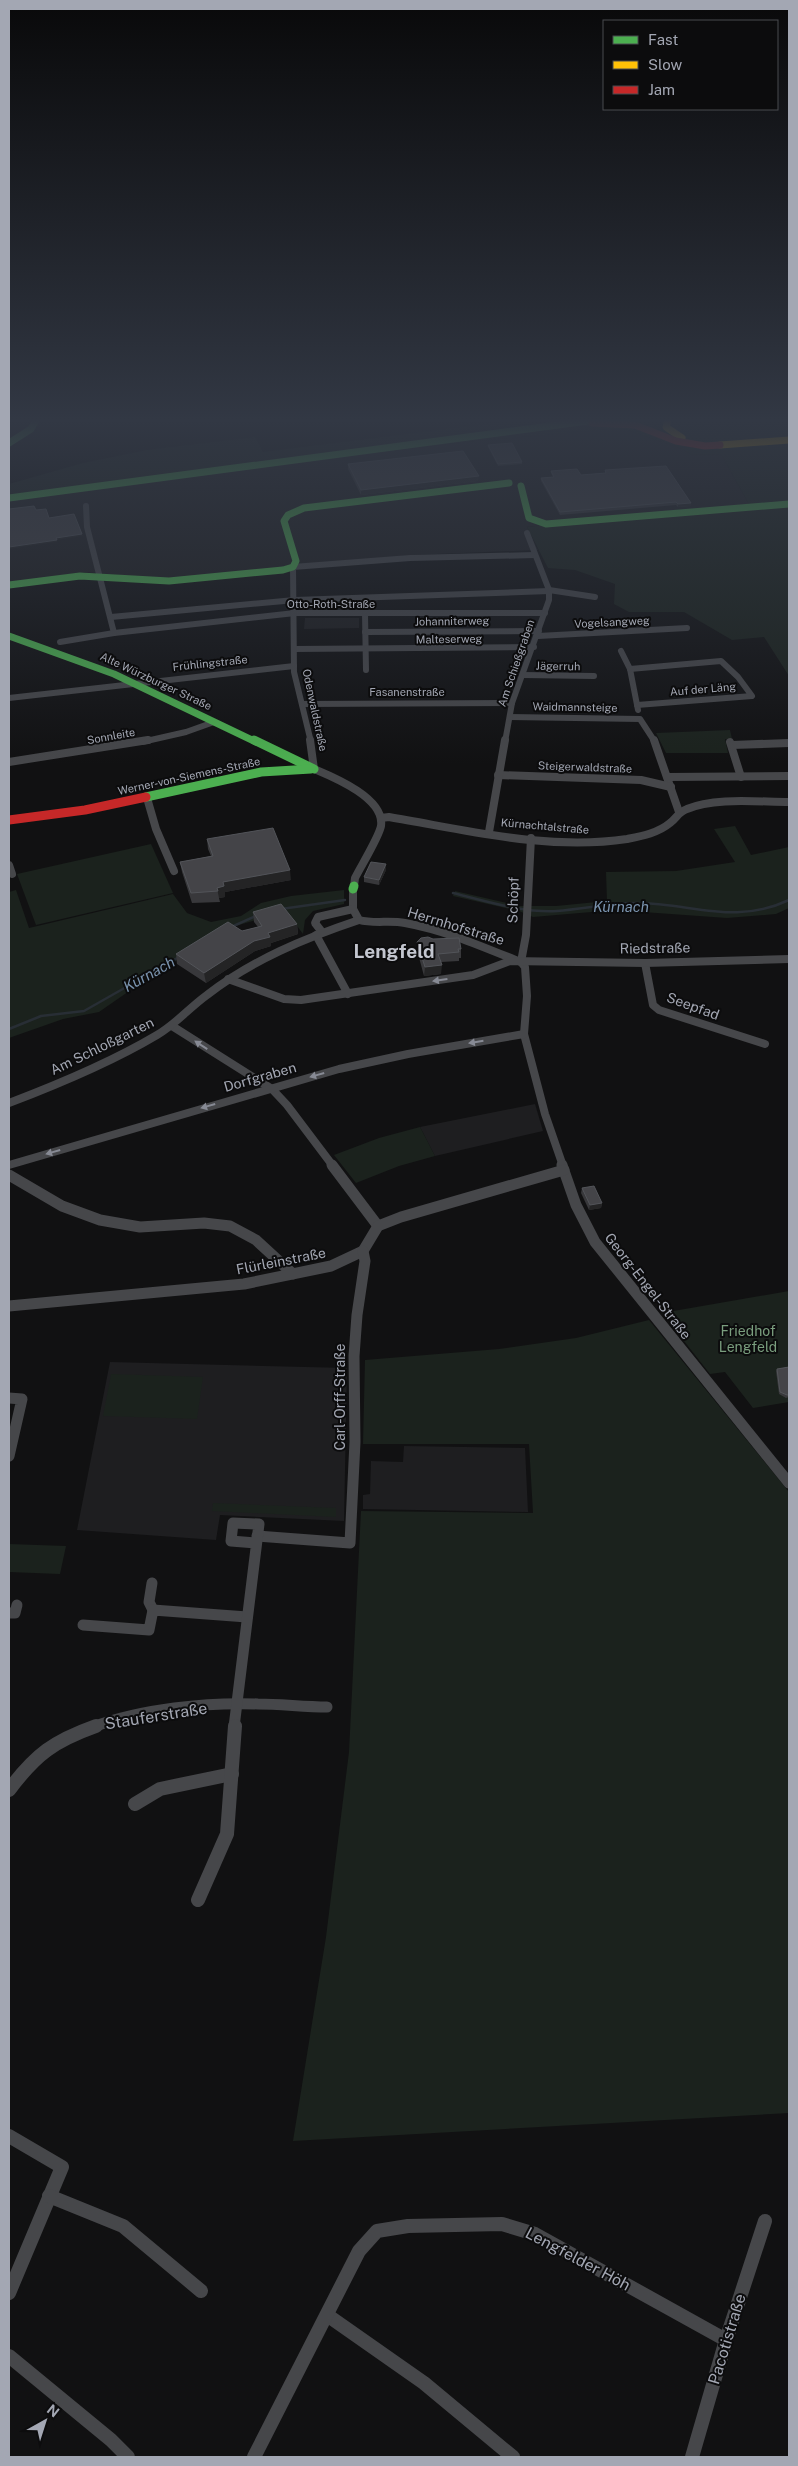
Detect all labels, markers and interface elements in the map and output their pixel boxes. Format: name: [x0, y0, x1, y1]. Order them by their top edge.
legend: [603, 20, 778, 110]
text: Fast: [648, 31, 678, 48]
text: Slow: [648, 56, 683, 73]
text: Jam: [648, 81, 675, 98]
street label: Otto-Roth-Straße: [287, 598, 375, 610]
street label: Johanniterweg: [415, 614, 490, 628]
street label: Vogelsangweg: [574, 614, 650, 630]
street label: Am Schießgraben: [495, 618, 537, 708]
street label: Malteserweg: [416, 632, 483, 646]
street label: Alte Würzburger Straße: [98, 650, 214, 712]
street label: Frühlingstraße: [172, 653, 248, 673]
street label: Jägerruh: [536, 660, 580, 672]
street label: Odenwaldstraße: [300, 668, 330, 752]
street label: Auf der Läng: [669, 680, 737, 698]
street label: Fasanenstraße: [369, 686, 445, 698]
street label: Waidmannsteige: [532, 700, 618, 714]
street label: Sonnleite: [86, 726, 136, 746]
street label: Werner-von-Siemens-Straße: [117, 755, 261, 797]
street label: Steigerwaldstraße: [538, 759, 632, 775]
street label: Kürnachtalstraße: [500, 816, 590, 836]
street label: Schöpf: [504, 876, 522, 924]
water label: Kürnach: [593, 898, 649, 915]
street label: Herrnhofstraße: [406, 904, 506, 948]
street label: Riedstraße: [620, 939, 691, 957]
district label: Lengfeld: [354, 940, 434, 962]
water label: Kürnach: [120, 953, 178, 995]
one-way arrow: [431, 976, 447, 984]
street label: Seepfad: [664, 989, 722, 1023]
street label: Am Schloßgarten: [48, 1014, 156, 1078]
one-way arrow: [468, 1038, 484, 1046]
one-way arrow: [194, 1040, 208, 1050]
street label: Dorfgraben: [222, 1059, 298, 1095]
one-way arrow: [310, 1072, 325, 1080]
one-way arrow: [201, 1103, 216, 1111]
one-way arrow: [45, 1149, 60, 1157]
street label: Georg-Engel-Straße: [602, 1230, 695, 1342]
street label: Flürleinstraße: [235, 1244, 327, 1278]
park label: Friedhof Lengfeld: [719, 1323, 777, 1355]
street label: Carl-Orff-Straße: [332, 1343, 348, 1451]
street label: Stauferstraße: [103, 1699, 209, 1733]
street label: Lengfelder Höh: [522, 2223, 634, 2295]
street label: Pacotistraße: [704, 2291, 750, 2387]
north arrow: [20, 2396, 70, 2446]
text: N: [44, 2401, 62, 2421]

